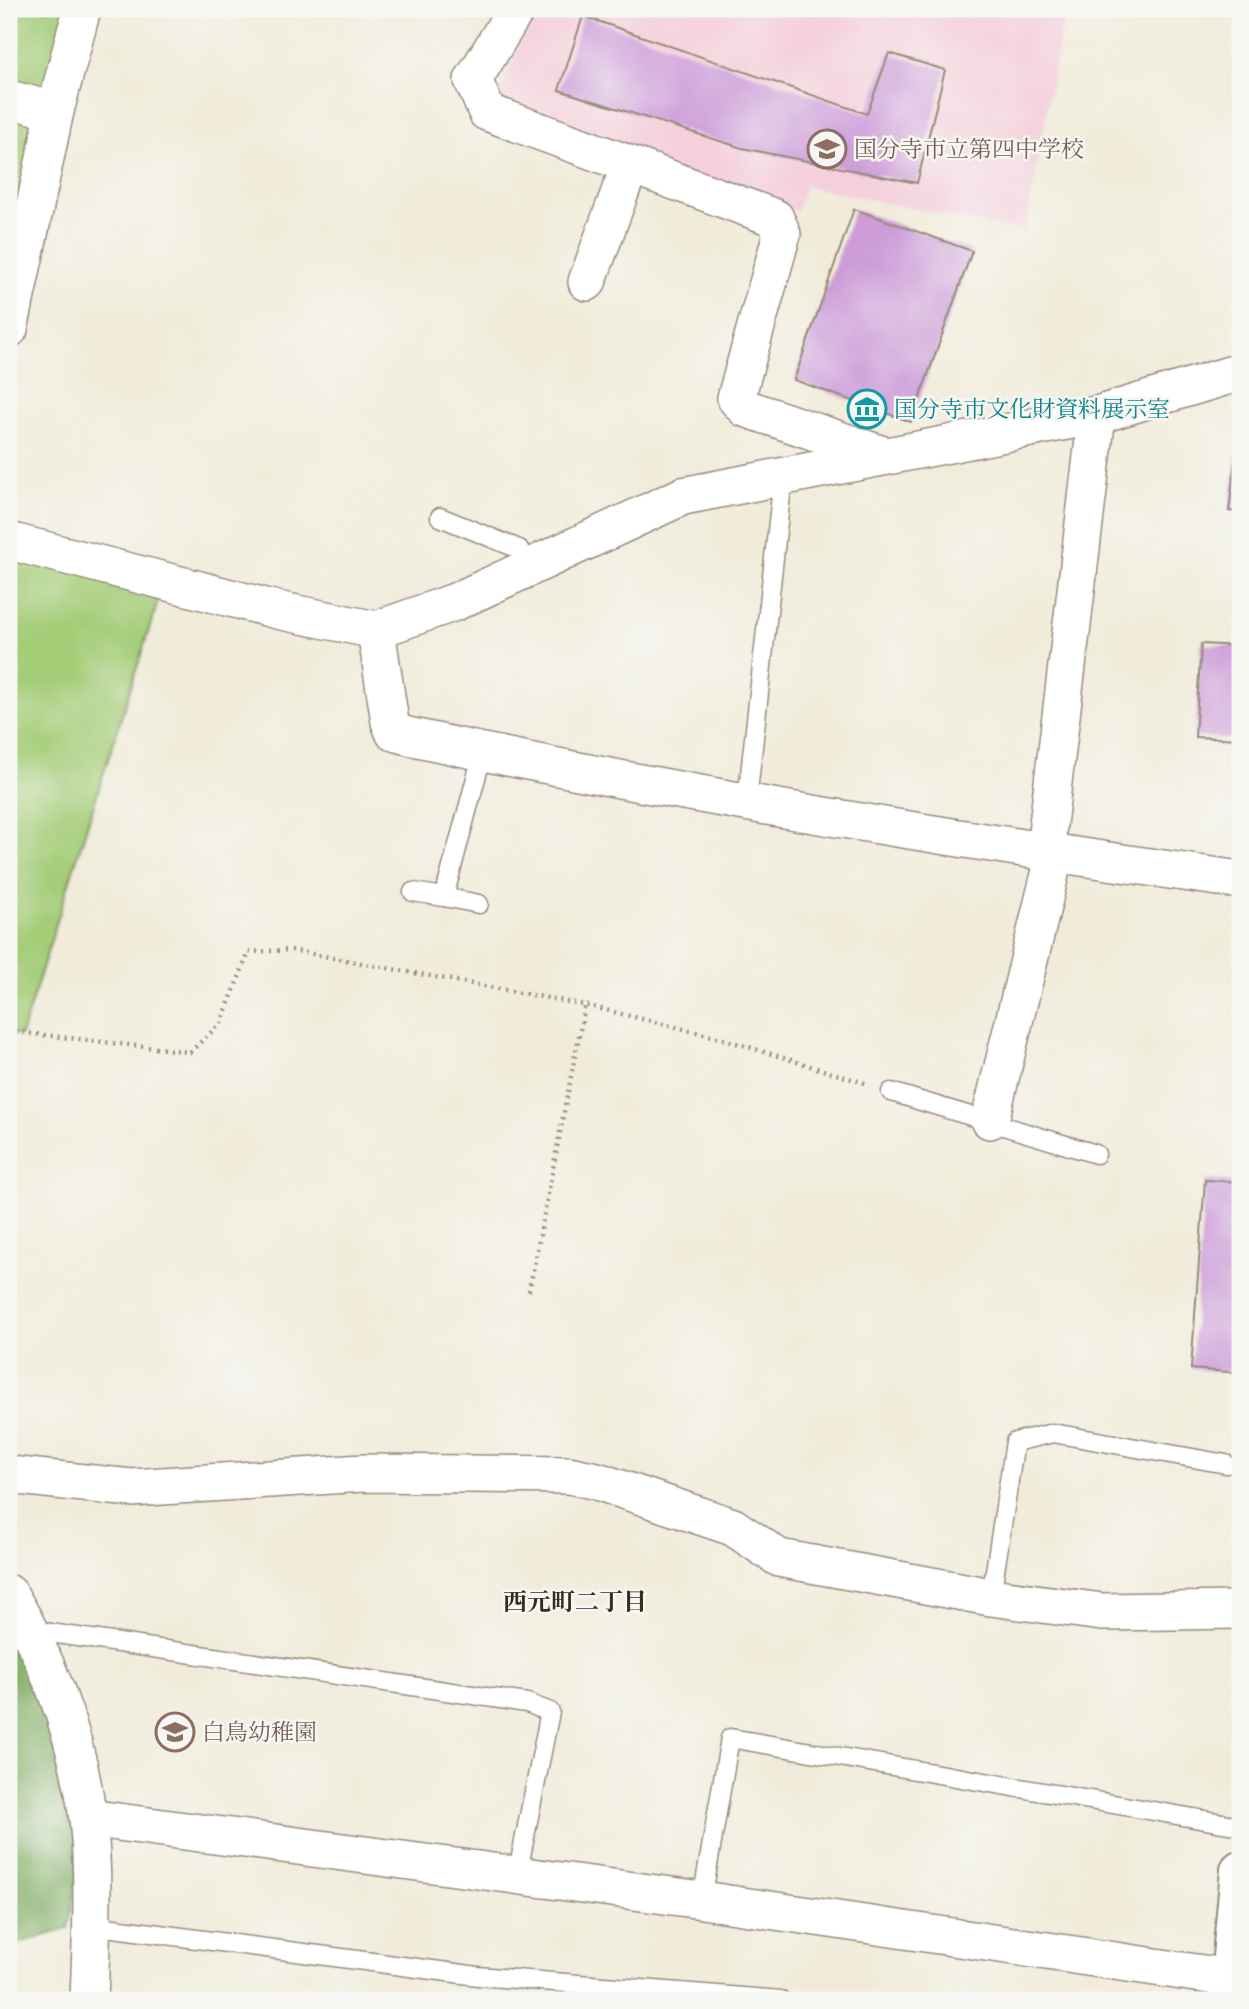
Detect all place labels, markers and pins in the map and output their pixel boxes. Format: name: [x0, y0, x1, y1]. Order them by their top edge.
school or university icon: 国分寺市立第四中学校: [806, 128, 848, 170]
place label: 国分寺市立第四中学校: [854, 135, 1084, 164]
museum icon: 国分寺市文化財資料展示室: [846, 388, 888, 430]
place label: 国分寺市文化財資料展示室: [894, 395, 1170, 424]
school or university icon: 白鳥幼稚園: [154, 1711, 196, 1753]
place label: 白鳥幼稚園: [202, 1718, 317, 1747]

